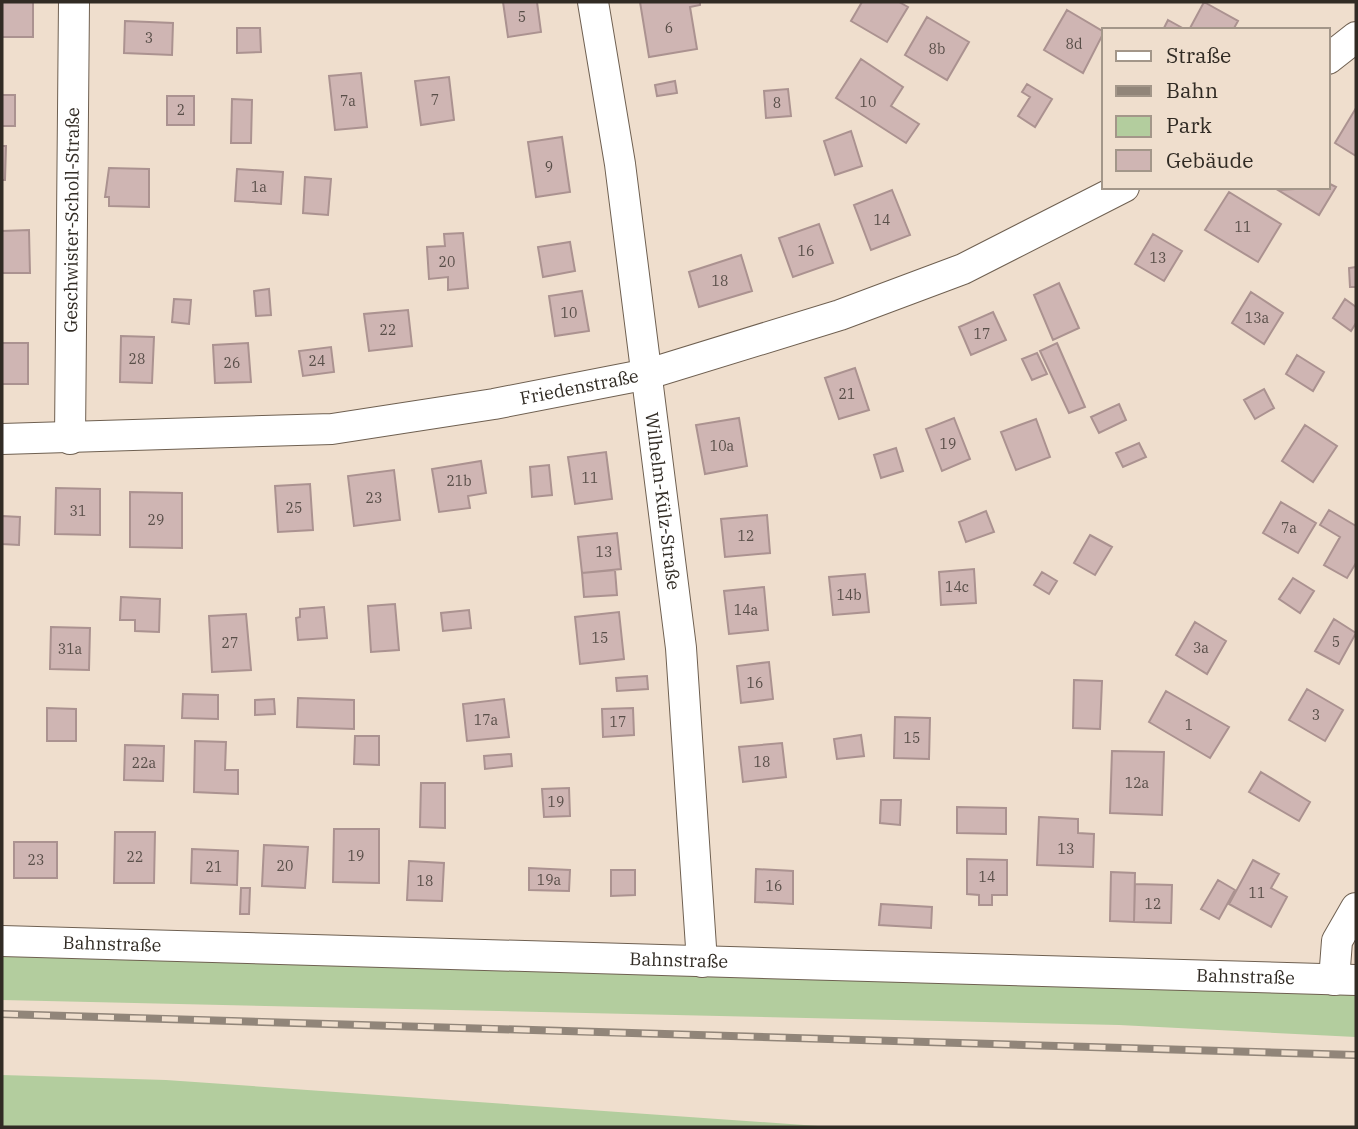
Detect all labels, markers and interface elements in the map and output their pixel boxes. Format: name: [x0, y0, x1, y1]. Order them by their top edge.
house number: 5: [518, 8, 526, 26]
house number: 6: [665, 19, 673, 37]
legend: [1102, 28, 1330, 189]
house number: 3: [145, 29, 153, 47]
house number: 8d: [1066, 35, 1083, 53]
house number: 8b: [929, 40, 945, 58]
text: Straße: [1166, 41, 1231, 69]
text: Bahn: [1166, 76, 1218, 104]
house number: 7: [431, 91, 439, 109]
house number: 7a: [340, 92, 356, 110]
house number: 10: [860, 93, 876, 111]
house number: 8: [773, 94, 781, 112]
house number: 2: [177, 101, 185, 119]
street label: Geschwister-Scholl-Straße: [59, 107, 84, 333]
text: Park: [1166, 111, 1213, 139]
text: Gebäude: [1166, 146, 1254, 174]
house number: 9: [545, 158, 553, 176]
house number: 1a: [251, 178, 267, 196]
house number: 14: [874, 211, 890, 229]
house number: 11: [1235, 218, 1251, 236]
house number: 16: [798, 242, 814, 260]
house number: 13: [1150, 249, 1166, 267]
house number: 20: [439, 253, 455, 271]
house number: 18: [712, 272, 728, 290]
house number: 10: [561, 304, 577, 322]
house number: 13a: [1245, 309, 1270, 327]
house number: 22: [380, 321, 396, 339]
house number: 17: [974, 325, 990, 343]
house number: 28: [129, 350, 145, 368]
house number: 24: [309, 352, 325, 370]
house number: 26: [224, 354, 240, 372]
street label: Friedenstraße: [518, 364, 641, 410]
house number: 21: [839, 385, 855, 403]
street label: Wilhelm-Külz-Straße: [640, 411, 686, 591]
house number: 19: [940, 435, 956, 453]
house number: 10a: [710, 437, 735, 455]
house number: 11: [582, 469, 598, 487]
house number: 21b: [446, 472, 472, 490]
house number: 23: [366, 489, 382, 507]
house number: 25: [286, 499, 302, 517]
house number: 31: [70, 502, 86, 520]
house number: 29: [148, 511, 164, 529]
house number: 7a: [1281, 519, 1297, 537]
house number: 12: [738, 527, 754, 545]
house number: 13: [596, 543, 612, 561]
house number: 14c: [945, 578, 969, 596]
house number: 14b: [836, 586, 862, 604]
house number: 14a: [734, 601, 759, 619]
house number: 15: [592, 629, 608, 647]
house number: 5: [1332, 633, 1340, 651]
house number: 27: [222, 634, 238, 652]
house number: 3a: [1193, 639, 1209, 657]
house number: 31a: [58, 640, 83, 658]
house number: 16: [747, 674, 763, 692]
house number: 3: [1312, 706, 1320, 724]
house number: 17a: [474, 711, 499, 729]
house number: 17: [610, 713, 626, 731]
house number: 1: [1185, 716, 1193, 734]
house number: 15: [904, 729, 920, 747]
house number: 18: [754, 753, 770, 771]
house number: 22a: [132, 754, 157, 772]
house number: 12a: [1125, 774, 1150, 792]
house number: 19: [548, 793, 564, 811]
house number: 13: [1058, 840, 1074, 858]
house number: 19: [348, 847, 364, 865]
house number: 22: [127, 848, 143, 866]
house number: 23: [28, 851, 44, 869]
house number: 20: [277, 857, 293, 875]
house number: 21: [206, 858, 222, 876]
house number: 14: [979, 868, 995, 886]
house number: 19a: [537, 871, 562, 889]
house number: 18: [417, 872, 433, 890]
house number: 16: [766, 877, 782, 895]
house number: 11: [1249, 884, 1265, 902]
house number: 12: [1145, 895, 1161, 913]
street label: Bahnstraße: [62, 931, 162, 957]
street label: Bahnstraße: [629, 947, 728, 973]
street label: Bahnstraße: [1196, 963, 1295, 989]

